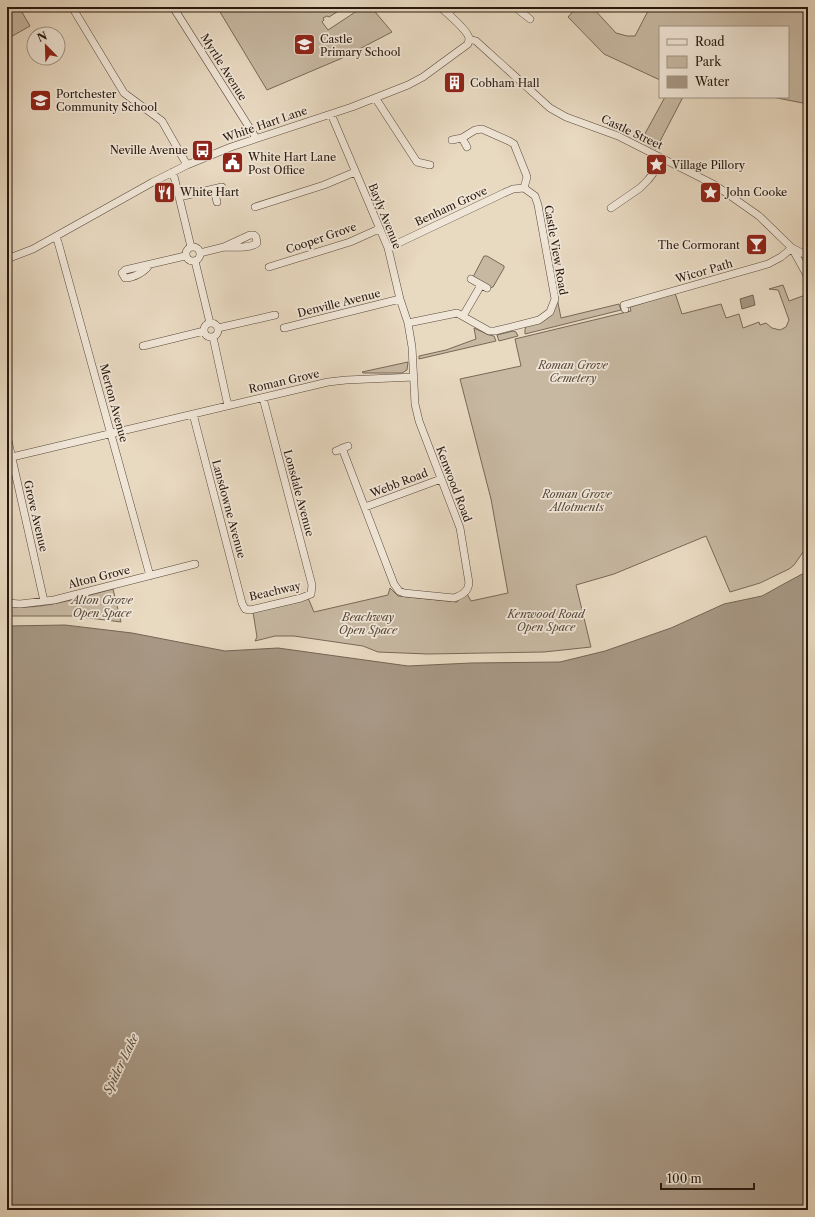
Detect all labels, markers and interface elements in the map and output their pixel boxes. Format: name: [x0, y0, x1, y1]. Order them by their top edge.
north arrow: [26, 26, 66, 66]
legend: [659, 26, 789, 98]
text: N: [35, 28, 50, 45]
street label: Myrtle Avenue: [198, 31, 250, 103]
school or university icon: Castle Primary School: [291, 32, 317, 58]
place label: Castle Primary School: [320, 32, 401, 59]
text: Road: [695, 34, 725, 49]
text: Park: [695, 54, 722, 69]
building icon: Cobham Hall: [441, 70, 467, 96]
text: Water: [694, 74, 729, 89]
place label: Cobham Hall: [470, 76, 540, 90]
school or university icon: Portchester Community School: [28, 87, 54, 113]
place label: Portchester Community School: [56, 87, 158, 114]
street label: White Hart Lane: [220, 103, 309, 145]
street label: Castle Street: [599, 112, 665, 152]
bus stop icon: Neville Avenue: [190, 137, 216, 163]
place label: Neville Avenue: [110, 143, 188, 157]
public building icon: White Hart Lane Post Office: [219, 150, 245, 176]
place label: White Hart Lane Post Office: [247, 150, 336, 177]
place icon: Village Pillory: [644, 152, 670, 178]
place label: Village Pillory: [671, 158, 746, 172]
restaurant icon: White Hart: [151, 179, 177, 205]
place icon: John Cooke: [698, 179, 724, 205]
street label: Bayly Avenue: [365, 181, 405, 251]
street label: Benham Grove: [413, 183, 489, 229]
place label: White Hart: [179, 185, 239, 199]
place label: John Cooke: [724, 185, 787, 199]
street label: Castle View Road: [541, 204, 571, 296]
street label: Cooper Grove: [284, 219, 358, 257]
bar icon: The Cormorant: [743, 232, 769, 258]
place label: The Cormorant: [658, 238, 740, 252]
street label: Wicor Path: [673, 256, 734, 286]
street label: Denville Avenue: [296, 286, 382, 320]
park label: Roman Grove Cemetery: [537, 358, 609, 385]
street label: Merton Avenue: [97, 362, 131, 444]
street label: Roman Grove: [247, 366, 321, 396]
street label: Kenwood Road: [433, 444, 475, 524]
street label: Lonsdale Avenue: [281, 448, 317, 538]
street label: Lansdowne Avenue: [209, 458, 249, 560]
street label: Webb Road: [367, 465, 430, 501]
street label: Grove Avenue: [21, 479, 51, 553]
park label: Roman Grove Allotments: [541, 487, 613, 514]
street label: Alton Grove: [66, 563, 131, 592]
street label: Beachway: [248, 578, 303, 604]
park label: Alton Grove Open Space: [69, 593, 133, 620]
park label: Kenwood Road Open Space: [507, 607, 586, 634]
park label: Beachway Open Space: [339, 610, 398, 637]
water label: Spider Lake: [99, 1030, 142, 1097]
scale bar: [661, 1165, 754, 1191]
text: 100 m: [667, 1171, 702, 1186]

